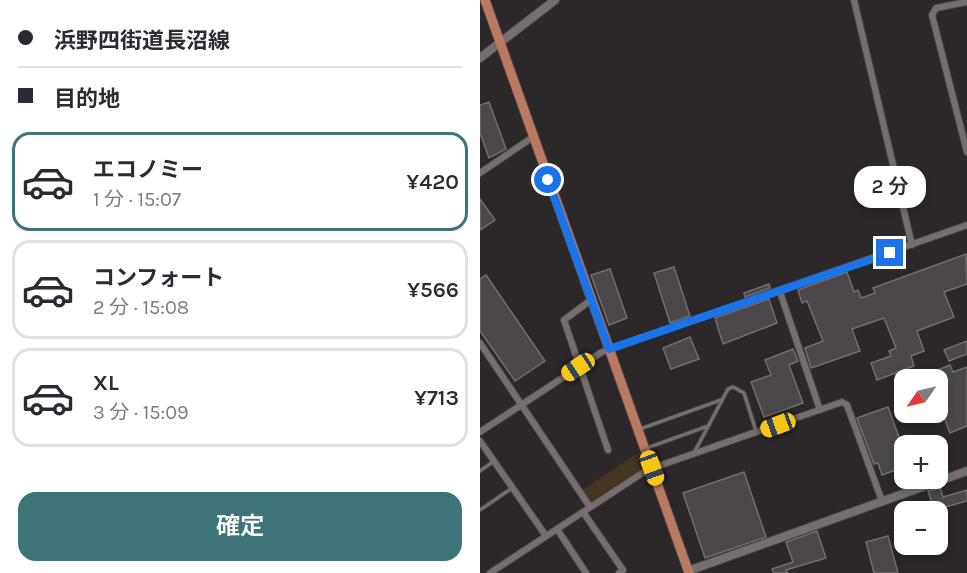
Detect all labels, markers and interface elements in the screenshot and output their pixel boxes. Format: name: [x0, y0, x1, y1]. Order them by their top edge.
text: 浜野四街道長沼線: [54, 28, 230, 54]
text: 目的地: [54, 86, 120, 112]
icon: car: [21, 155, 75, 209]
text: エコノミー: [93, 157, 203, 183]
route start: [534, 166, 561, 193]
callout: 2 分: [854, 166, 926, 208]
text: ¥420: [407, 169, 459, 195]
text: 2 分: [872, 175, 908, 198]
text: 1 分 · 15:07: [93, 188, 181, 211]
route end: [876, 239, 903, 266]
icon: car: [21, 263, 75, 317]
text: コンフォート: [93, 265, 224, 291]
text: ¥566: [407, 277, 459, 303]
text: 2 分 · 15:08: [93, 296, 189, 319]
car: [558, 350, 598, 384]
north arrow: [894, 369, 948, 423]
map controls: [894, 369, 948, 555]
text: XL: [93, 370, 119, 396]
icon: car: [21, 371, 75, 425]
text: ¥713: [414, 385, 459, 411]
text: 3 分 · 15:09: [93, 401, 189, 424]
car: [758, 410, 798, 440]
button: +: [894, 435, 948, 489]
car: [637, 448, 667, 488]
button: 確定: [18, 492, 462, 561]
button: −: [894, 501, 948, 555]

